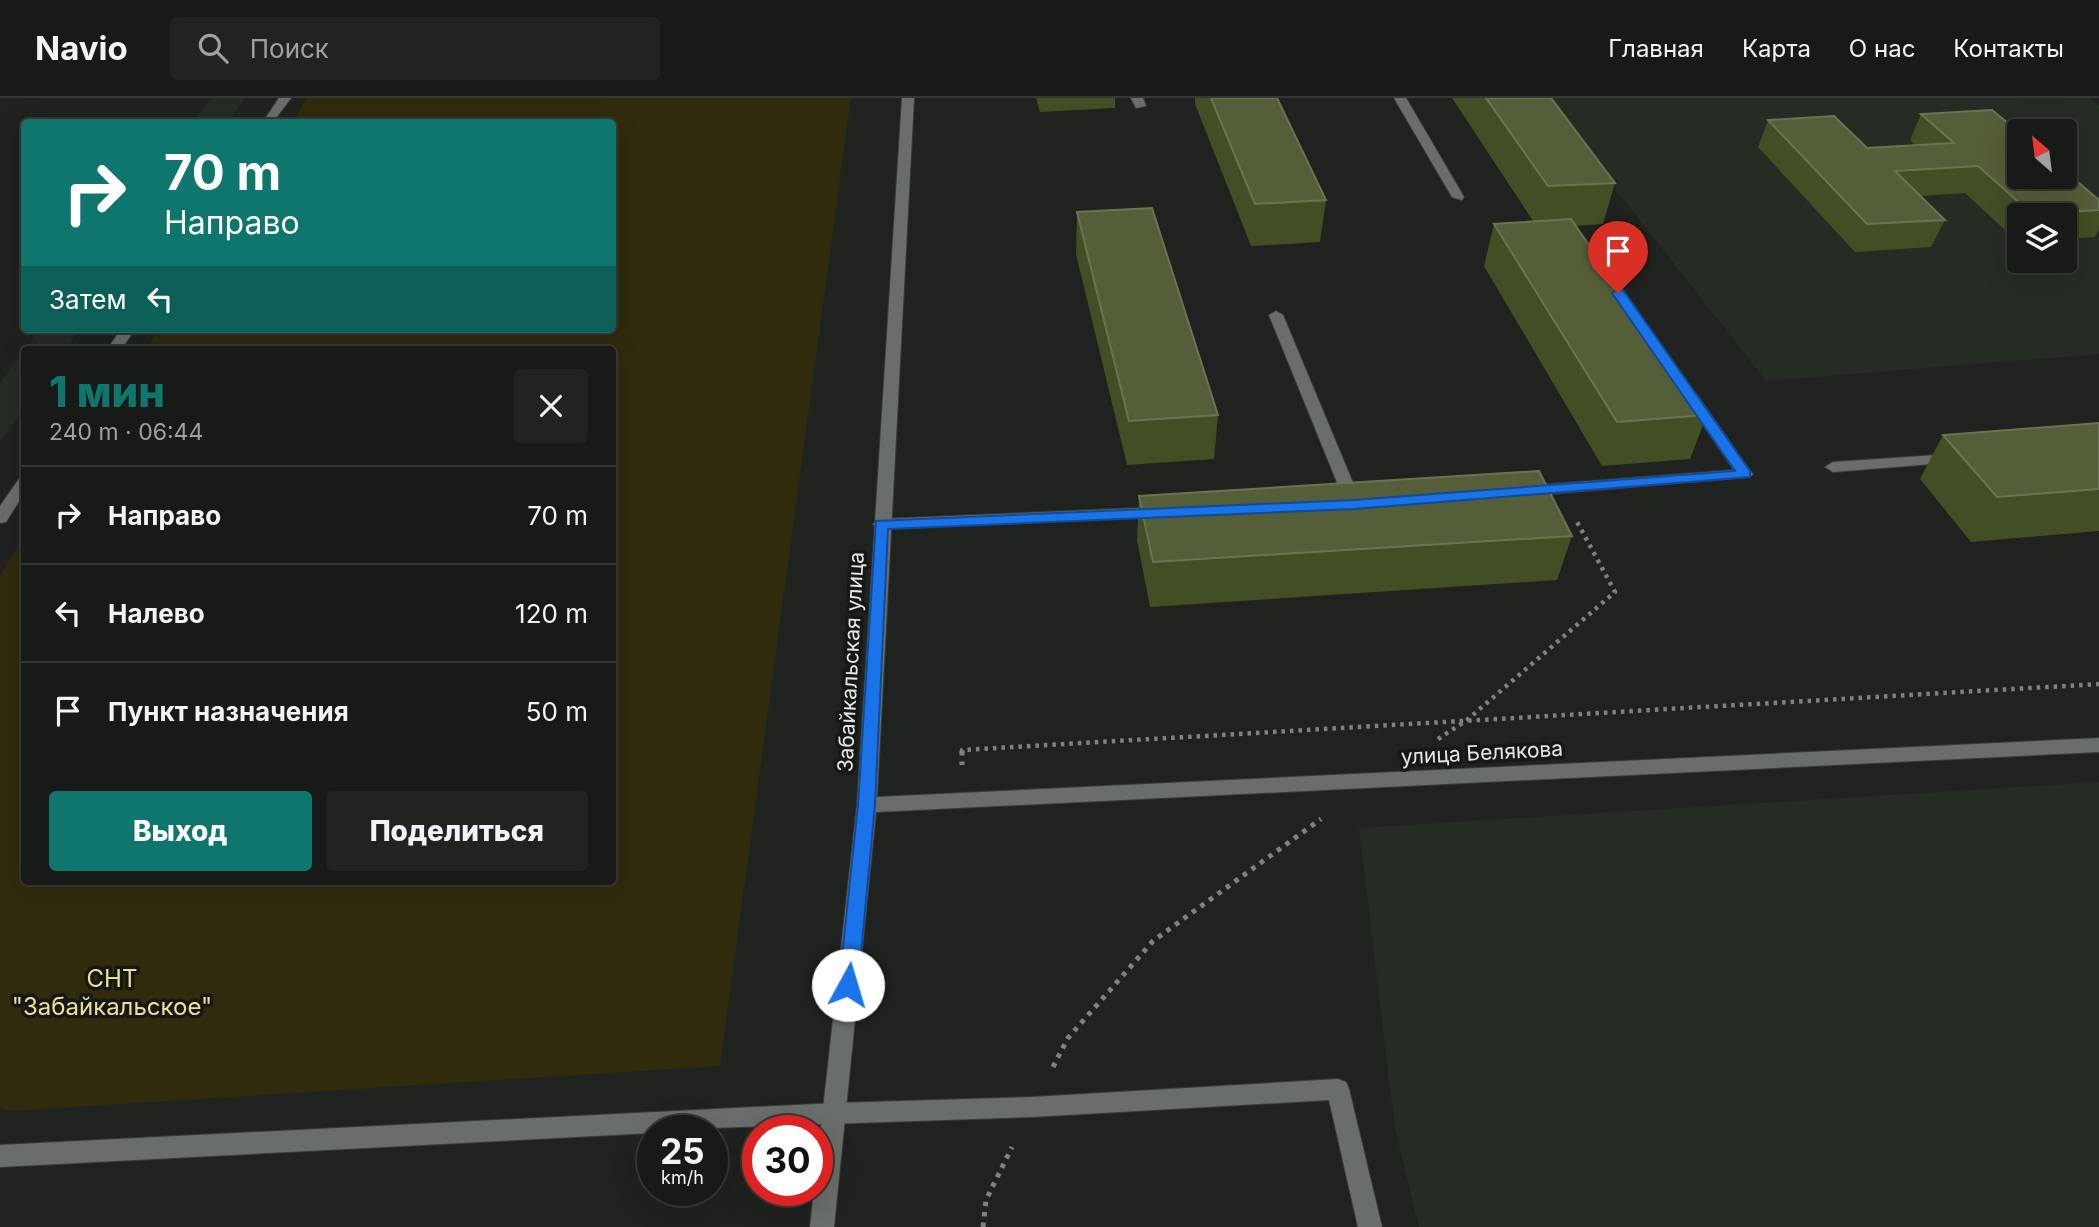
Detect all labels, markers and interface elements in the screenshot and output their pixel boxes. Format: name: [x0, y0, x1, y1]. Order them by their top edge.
search box: [170, 17, 660, 80]
text: Navio: [35, 28, 128, 68]
icon: search: [194, 29, 232, 67]
text: Поиск: [250, 33, 329, 64]
text: Главная: [1608, 34, 1704, 63]
text: Карта: [1742, 34, 1811, 63]
text: О нас: [1849, 34, 1915, 63]
text: Контакты: [1953, 34, 2064, 63]
north arrow: [2007, 119, 2077, 189]
map controls: [2007, 119, 2077, 273]
text: 70 m: [164, 143, 281, 202]
icon: right: [49, 147, 140, 238]
text: Направо: [164, 203, 300, 242]
button: layers: [2007, 203, 2077, 273]
pin: [1588, 221, 1648, 293]
icon: arrive: [1599, 232, 1637, 270]
icon: left: [141, 280, 179, 318]
text: Затем: [49, 284, 127, 315]
text: 1 мин: [49, 366, 165, 417]
button: close: [514, 369, 588, 443]
text: 240 m · 06:44: [49, 418, 203, 446]
icon: right: [49, 496, 87, 534]
text: Направо: [108, 500, 221, 531]
text: 70 m: [527, 500, 588, 531]
street label: Забайкальская улица: [832, 551, 869, 773]
icon: left: [49, 594, 87, 632]
text: Налево: [108, 598, 205, 629]
text: 120 m: [515, 598, 588, 629]
icon: arrive: [49, 692, 87, 730]
text: Пункт назначения: [108, 696, 349, 727]
text: 50 m: [526, 696, 588, 727]
street label: улица Белякова: [1400, 736, 1564, 769]
button: Выход: [49, 791, 312, 871]
button: Поделиться: [326, 791, 588, 871]
position arrow: [811, 948, 885, 1022]
park label: СНТ "Забайкальское": [12, 964, 212, 1021]
speed limit sign: 30: [742, 1115, 833, 1206]
text: 25: [660, 1130, 705, 1172]
text: km/h: [661, 1167, 704, 1188]

